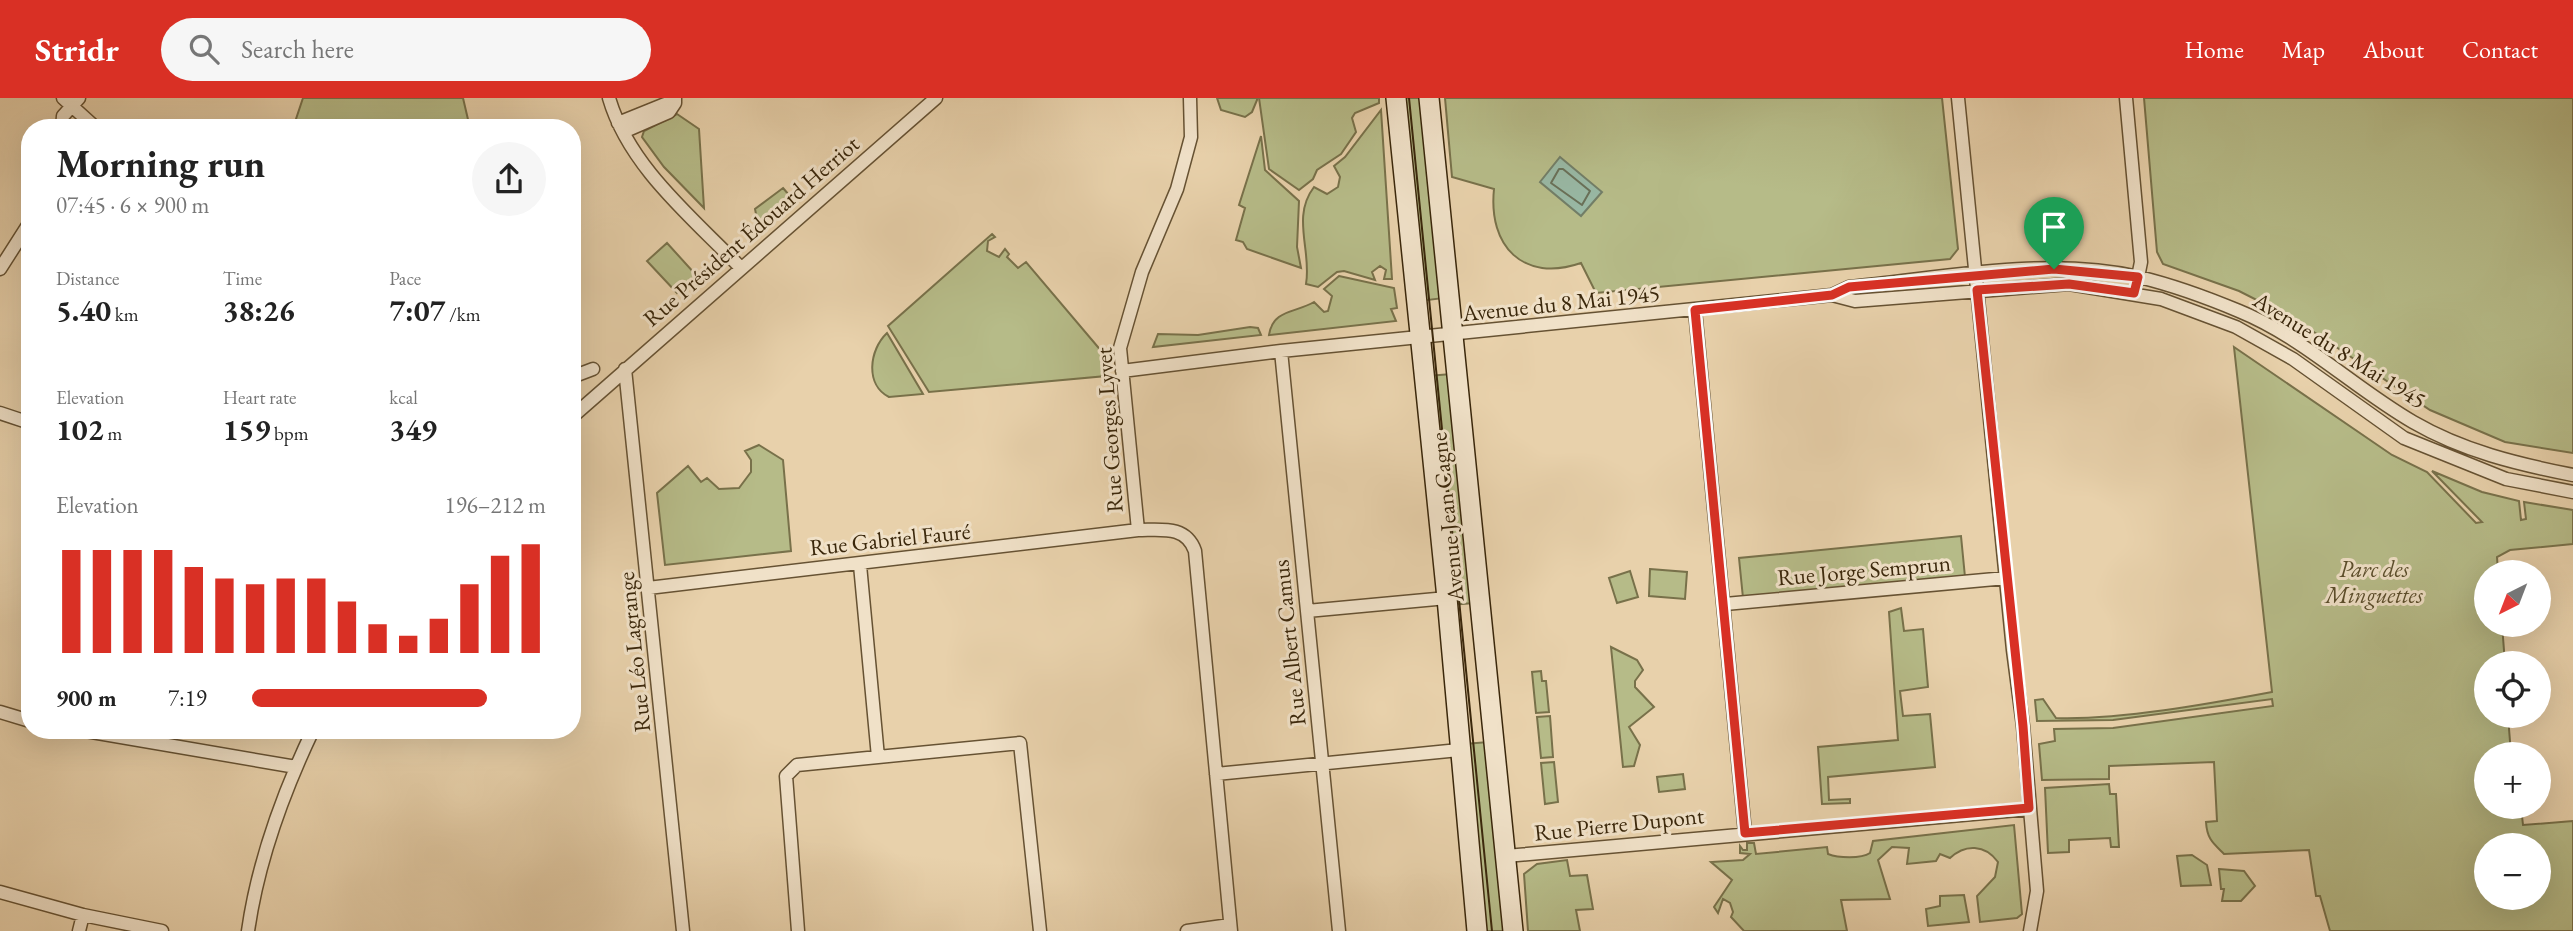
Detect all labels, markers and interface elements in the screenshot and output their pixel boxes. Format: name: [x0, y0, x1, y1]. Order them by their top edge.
search box: [161, 18, 651, 81]
text: Stridr: [35, 28, 119, 71]
icon: search: [185, 30, 223, 68]
text: Search here: [241, 32, 354, 66]
text: Home: [2184, 34, 2244, 65]
text: Map: [2282, 34, 2325, 65]
text: About: [2363, 34, 2424, 65]
text: Contact: [2462, 34, 2538, 65]
street label: Rue Président Édouard Herriot: [637, 128, 866, 333]
text: Morning run: [56, 139, 265, 188]
button: share: [472, 142, 546, 216]
text: 07:45 · 6 × 900 m: [56, 190, 209, 220]
pin: [2024, 197, 2084, 269]
icon: arrive: [2035, 208, 2073, 246]
text: Distance: [56, 266, 119, 291]
text: Time: [223, 266, 262, 291]
text: Pace: [389, 266, 421, 291]
street label: Avenue du 8 Mai 1945: [1460, 278, 1661, 328]
street label: Avenue du 8 Mai 1945: [2247, 284, 2432, 415]
text: 5.40: [56, 291, 111, 330]
text: 38:26: [223, 291, 295, 330]
text: 7:07: [389, 291, 445, 330]
text: km: [111, 302, 139, 327]
text: /km: [445, 302, 480, 327]
street label: Rue Georges Lyvet: [1088, 346, 1130, 514]
text: Elevation: [56, 385, 124, 410]
text: Heart rate: [223, 385, 296, 410]
text: kcal: [389, 385, 418, 410]
text: 102: [56, 410, 104, 449]
text: 159: [223, 410, 270, 449]
text: 349: [389, 410, 437, 449]
text: m: [104, 421, 122, 446]
text: bpm: [270, 421, 309, 446]
street label: Avenue Jean Cagne: [1423, 431, 1471, 604]
text: Elevation: [56, 490, 139, 520]
text: 196–212 m: [445, 490, 546, 520]
street label: Rue Gabriel Fauré: [808, 516, 972, 562]
street label: Rue Jorge Semprun: [1776, 547, 1952, 593]
park label: Parc des Minguettes: [2323, 554, 2423, 610]
street label: Rue Albert Camus: [1265, 558, 1313, 728]
north arrow: [2474, 560, 2552, 637]
map controls: [2474, 560, 2551, 910]
street label: Rue Léo Lagrange: [611, 570, 657, 734]
button: locate: [2474, 651, 2551, 728]
text: 900 m: [56, 683, 117, 713]
text: 7:19: [168, 683, 207, 713]
button: +: [2474, 742, 2551, 819]
street label: Rue Pierre Dupont: [1533, 800, 1706, 848]
button: −: [2474, 833, 2551, 910]

